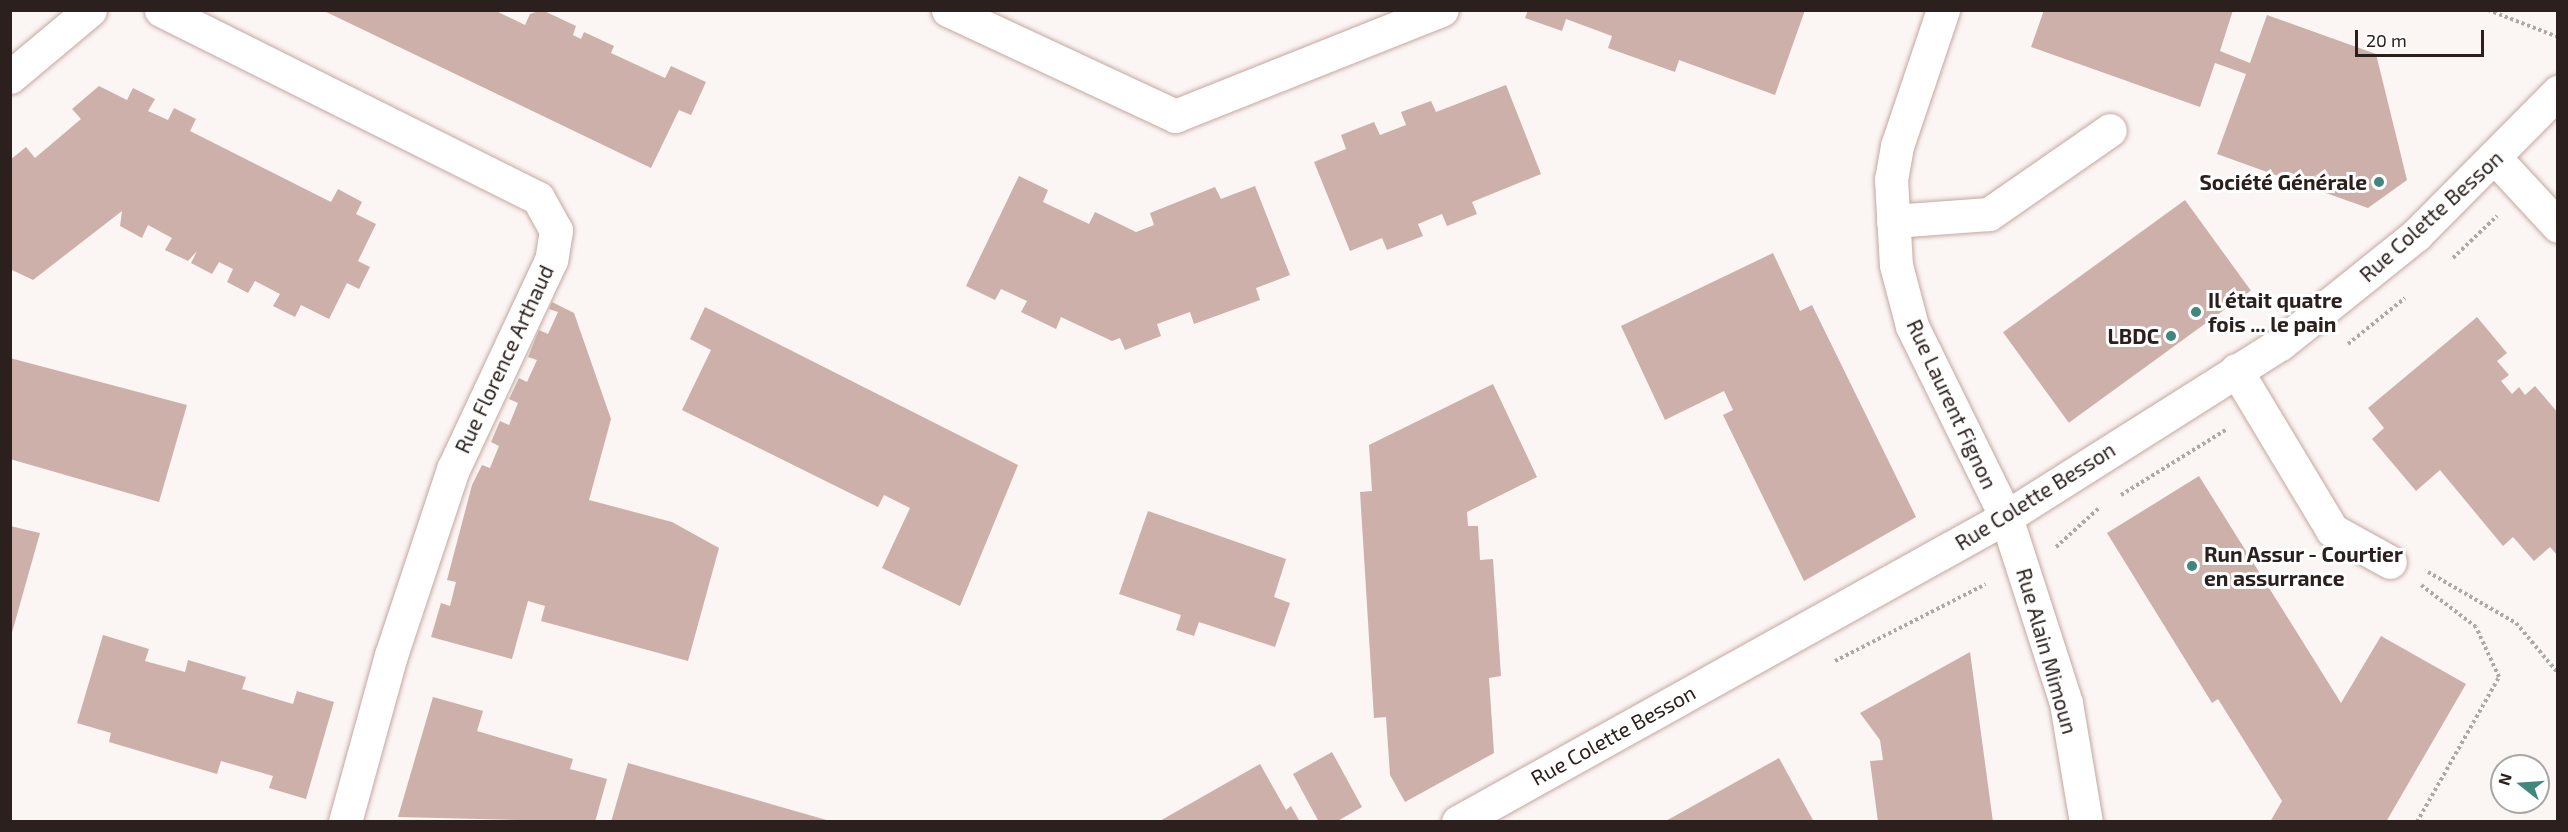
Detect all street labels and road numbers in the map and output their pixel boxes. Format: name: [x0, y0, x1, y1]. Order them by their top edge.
street label: Rue Colette Besson: [2354, 145, 2508, 287]
street label: Rue Florence Arthaud: [449, 261, 559, 457]
street label: Rue Laurent Fignon: [1902, 315, 2002, 493]
street label: Rue Colette Besson: [1950, 437, 2120, 555]
street label: Rue Alain Mimoun: [2011, 565, 2083, 737]
street label: Rue Colette Besson: [1526, 679, 1700, 791]

